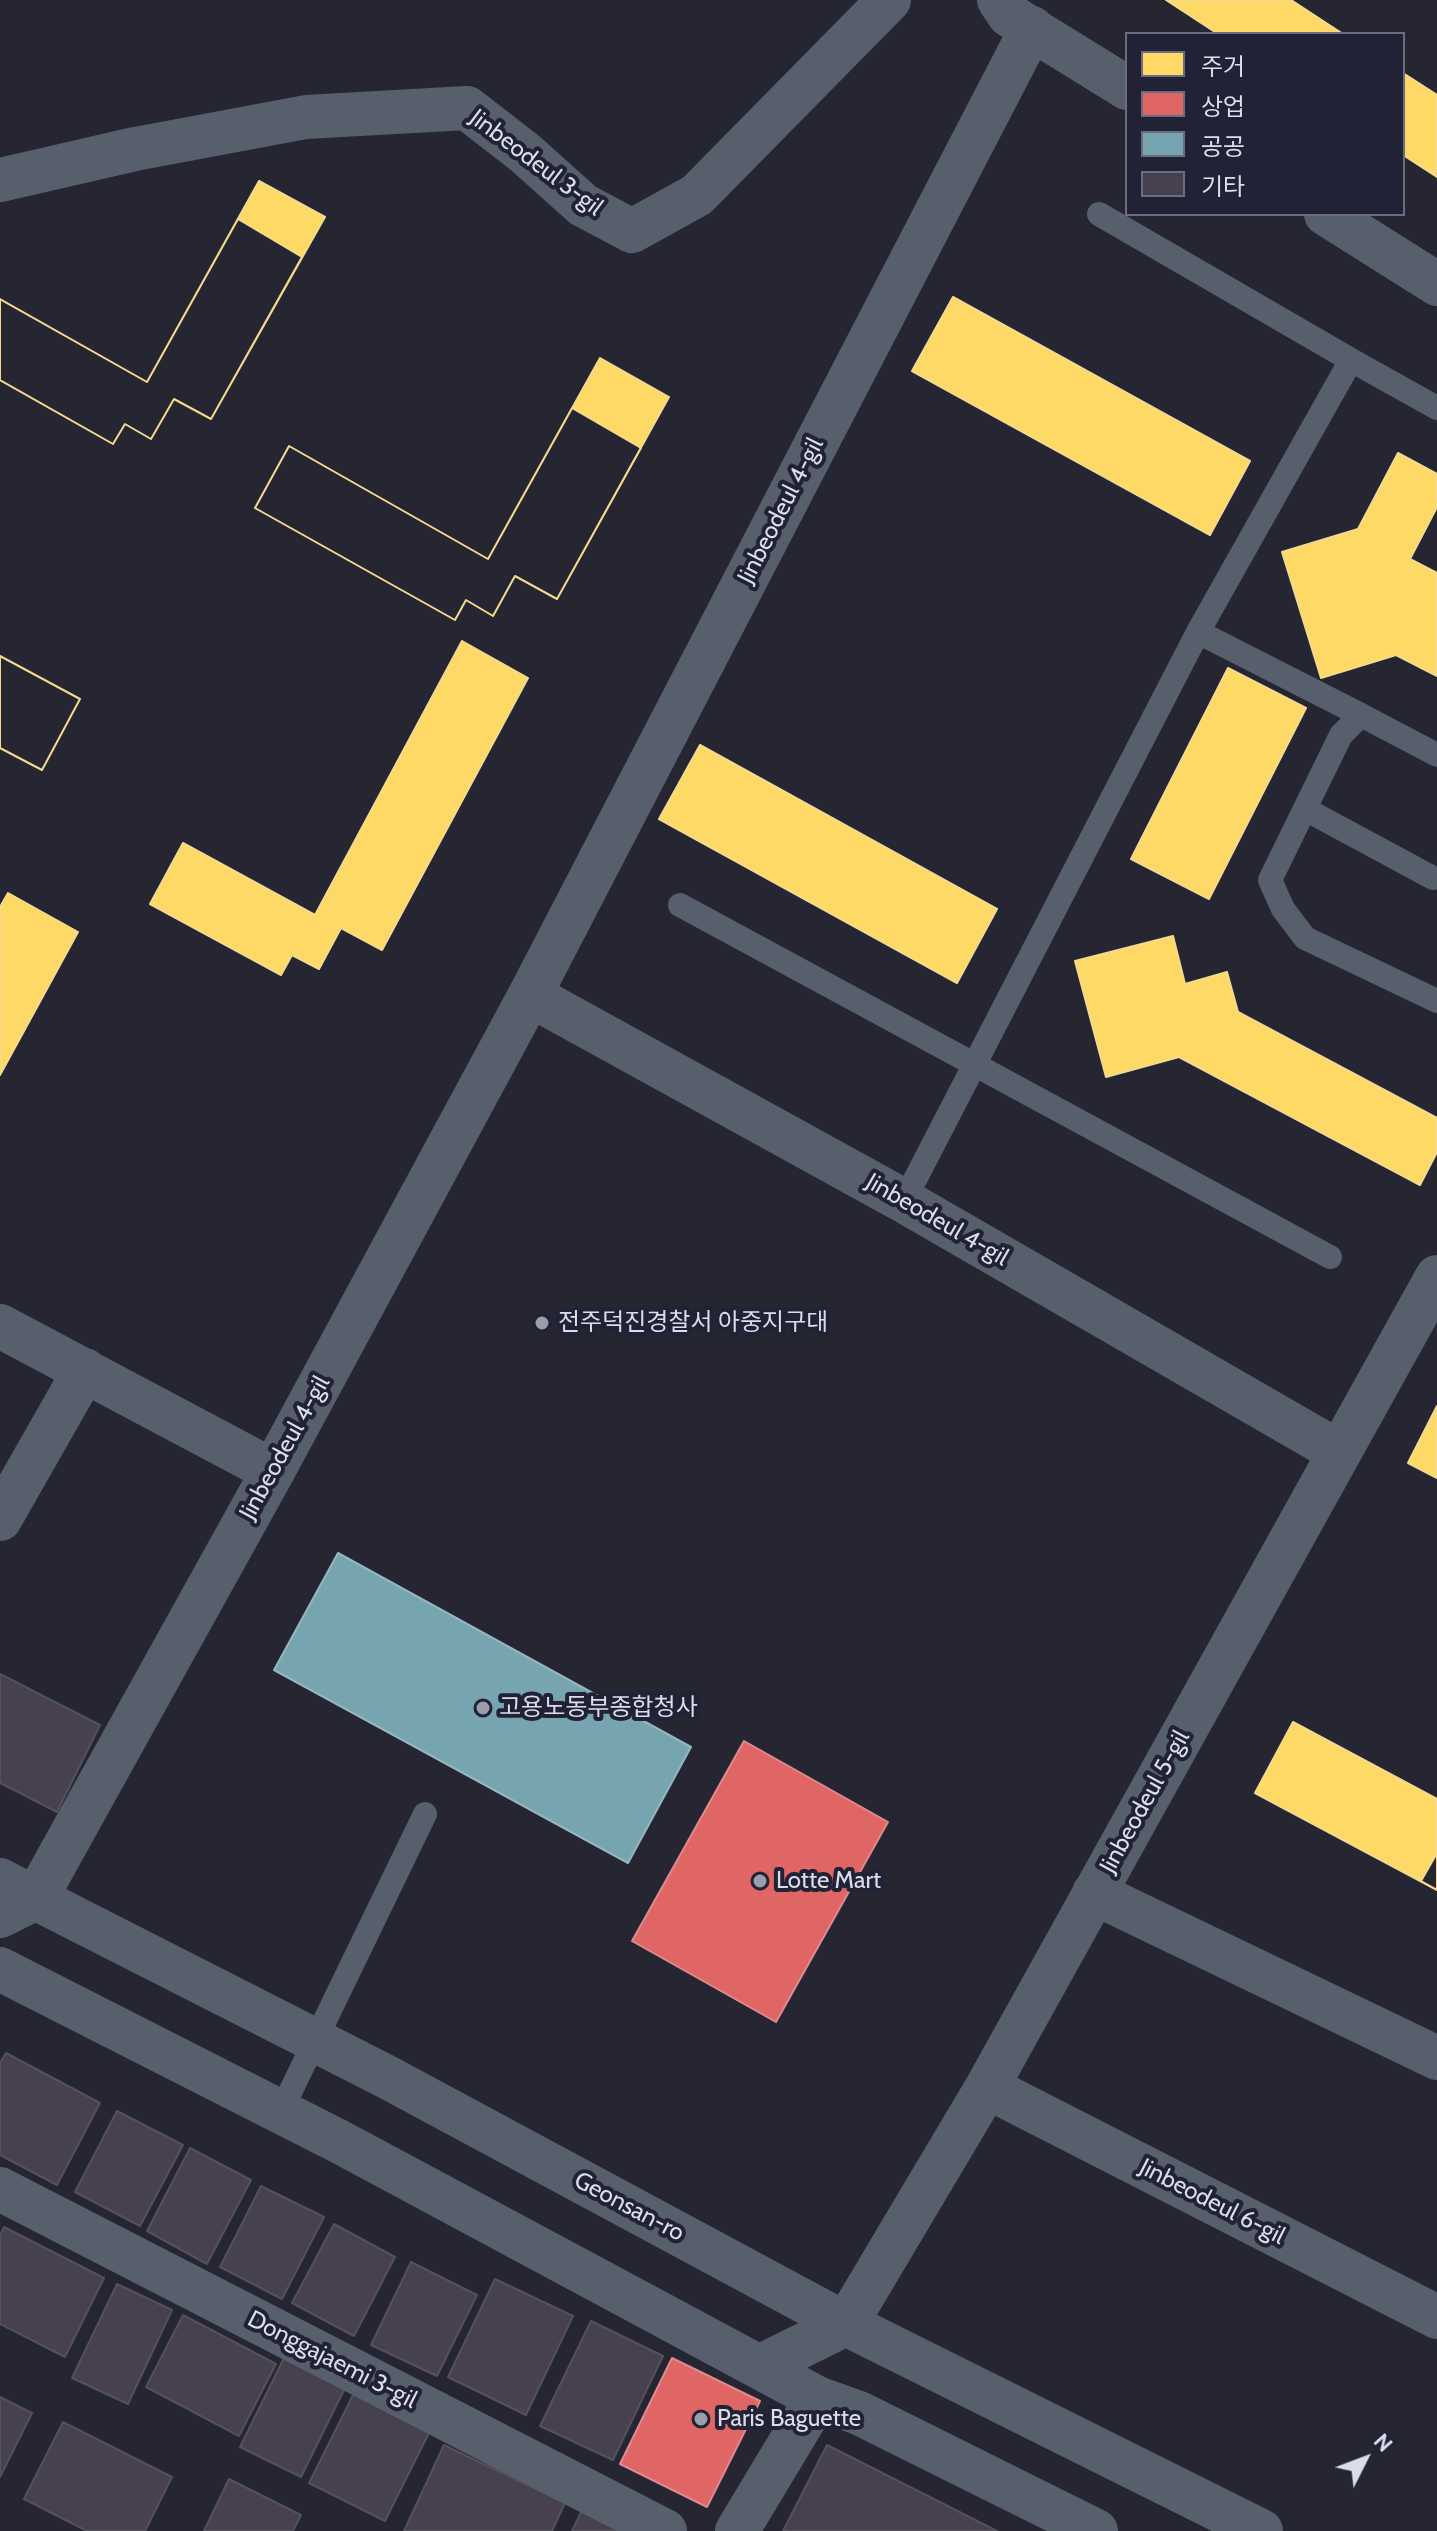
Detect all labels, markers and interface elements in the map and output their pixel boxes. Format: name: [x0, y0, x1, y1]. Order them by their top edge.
legend: [1125, 32, 1405, 216]
text: 주거: [1201, 52, 1245, 81]
text: 상업: [1201, 92, 1245, 121]
street label: Jinbeodeul 3-gil: [464, 104, 608, 222]
text: 공공: [1201, 132, 1245, 161]
text: 기타: [1201, 172, 1245, 201]
street label: Jinbeodeul 4-gil: [732, 433, 830, 589]
street label: Jinbeodeul 4-gil: [861, 1168, 1013, 1272]
place label: 전주덕진경찰서 아중지구대: [558, 1309, 828, 1337]
marker: 전주덕진경찰서 아중지구대: [533, 1314, 551, 1332]
street label: Jinbeodeul 4-gil: [234, 1371, 336, 1525]
place label: 고용노동부종합청사: [499, 1694, 698, 1722]
marker: 고용노동부종합청사: [474, 1699, 492, 1717]
street label: Jinbeodeul 5-gil: [1094, 1726, 1196, 1878]
place label: Lotte Mart: [776, 1867, 881, 1895]
marker: Lotte Mart: [751, 1872, 769, 1890]
street label: Jinbeodeul 6-gil: [1134, 2153, 1290, 2251]
street label: Geonsan-ro: [569, 2166, 689, 2248]
street label: Donggajaemi 3-gil: [243, 2305, 421, 2415]
place label: Paris Baguette: [717, 2405, 861, 2433]
marker: Paris Baguette: [692, 2410, 710, 2428]
north arrow: [1325, 2419, 1405, 2499]
text: N: [1368, 2428, 1398, 2457]

